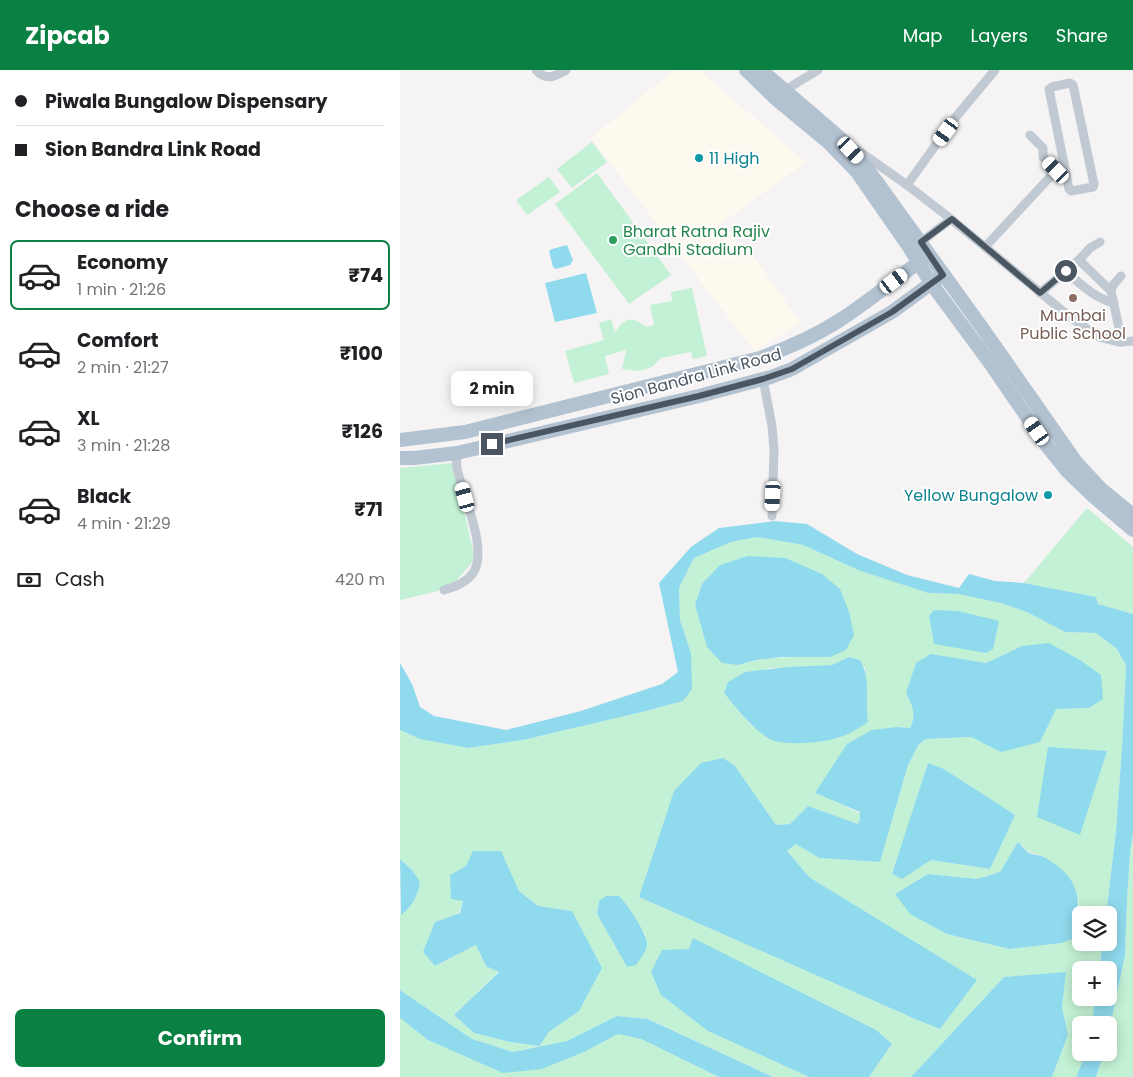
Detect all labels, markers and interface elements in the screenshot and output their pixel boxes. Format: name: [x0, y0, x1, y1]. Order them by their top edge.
text: Zipcab: [25, 19, 110, 52]
text: Map: [903, 23, 943, 48]
text: Layers: [971, 23, 1028, 48]
text: Share: [1056, 23, 1108, 48]
text: Piwala Bungalow Dispensary: [45, 88, 328, 115]
car: [931, 115, 960, 149]
car: [835, 134, 866, 166]
text: Sion Bandra Link Road: [45, 136, 261, 163]
place label: 11 High: [709, 147, 760, 170]
marker: 11 High: [693, 152, 705, 164]
car: [1040, 154, 1071, 186]
text: Choose a ride: [15, 194, 169, 225]
place label: Bharat Ratna Rajiv Gandhi Stadium: [623, 220, 770, 261]
marker: Bharat Ratna Rajiv Gandhi Stadium: [607, 234, 619, 246]
text: Economy: [77, 249, 168, 276]
icon: car: [17, 253, 62, 298]
route start: [1055, 260, 1077, 282]
text: ₹74: [349, 262, 383, 289]
car: [877, 266, 910, 296]
text: 1 min · 21:26: [77, 278, 166, 301]
marker: Mumbai Public School: [1067, 292, 1079, 304]
place label: Mumbai Public School: [1020, 304, 1126, 345]
text: Comfort: [77, 327, 159, 354]
icon: car: [17, 331, 62, 376]
text: ₹100: [340, 340, 383, 367]
street label: Sion Bandra Link Road: [608, 343, 784, 410]
text: 2 min · 21:27: [77, 356, 169, 379]
callout: 2 min: [451, 372, 533, 406]
text: 2 min: [470, 377, 514, 400]
text: XL: [77, 405, 100, 432]
icon: car: [17, 409, 62, 454]
car: [1022, 414, 1051, 448]
text: ₹126: [342, 418, 383, 445]
route end: [481, 433, 503, 455]
text: 3 min · 21:28: [77, 434, 170, 457]
car: [453, 481, 476, 513]
car: [764, 481, 781, 511]
text: Black: [77, 483, 131, 510]
place label: Yellow Bungalow: [904, 484, 1038, 507]
icon: car: [17, 487, 62, 532]
marker: Yellow Bungalow: [1042, 489, 1054, 501]
text: ₹71: [354, 496, 383, 523]
text: 4 min · 21:29: [77, 512, 171, 535]
icon: cash: [15, 566, 43, 594]
text: Cash: [55, 566, 105, 593]
text: 420 m: [335, 568, 385, 591]
map controls: [1072, 906, 1117, 1061]
button: layers: [1072, 906, 1117, 951]
button: +: [1072, 961, 1117, 1006]
button: Confirm: [15, 1009, 385, 1067]
button: −: [1072, 1016, 1117, 1061]

